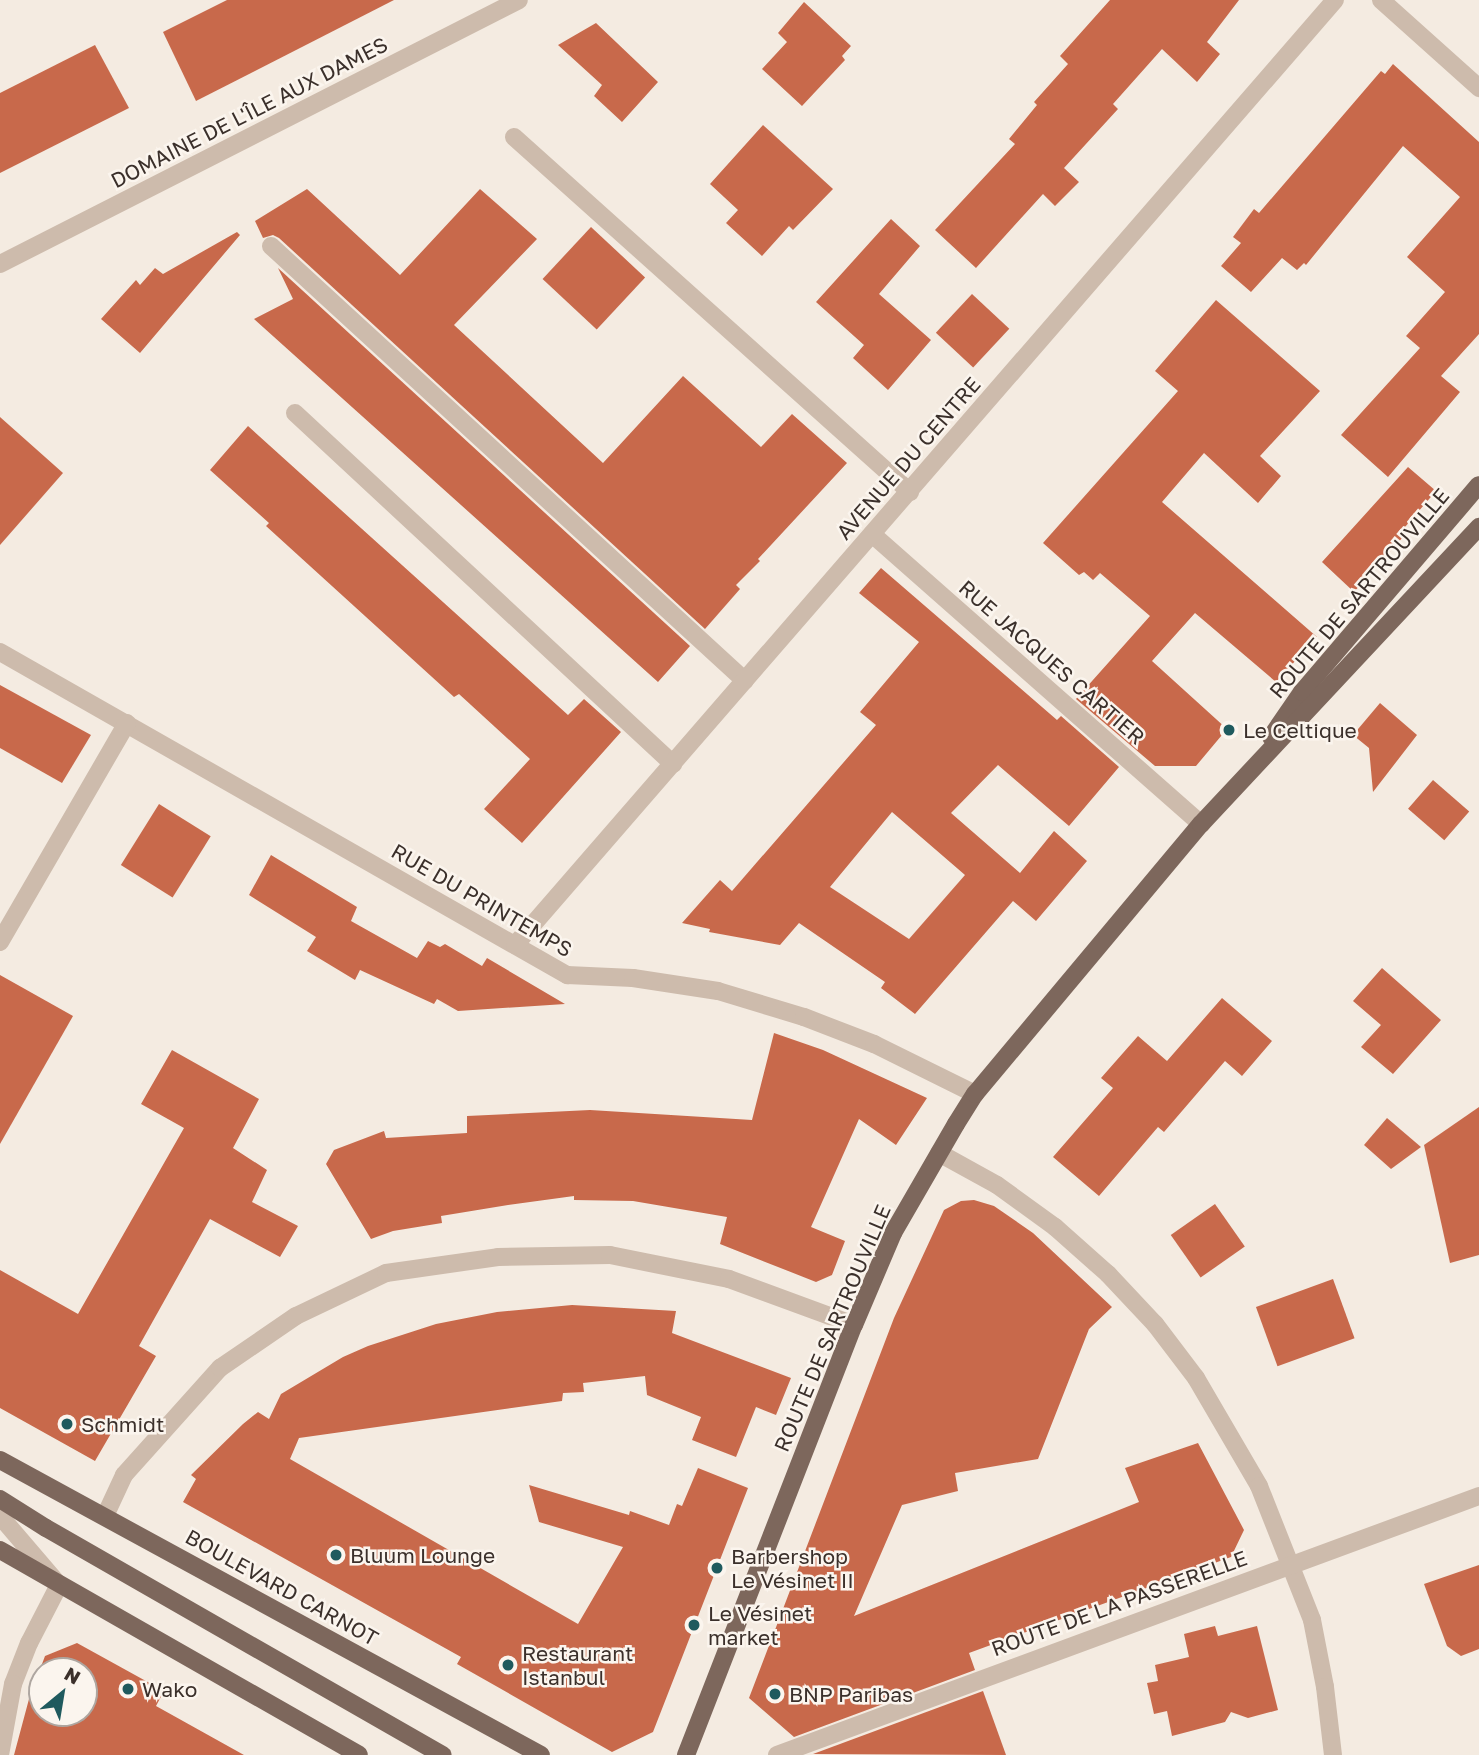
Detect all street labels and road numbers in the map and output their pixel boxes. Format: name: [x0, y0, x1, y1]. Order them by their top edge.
street label: DOMAINE DE L'ÎLE AUX DAMES: [106, 31, 392, 193]
street label: AVENUE DU CENTRE: [831, 372, 985, 544]
street label: ROUTE DE SARTROUVILLE: [1264, 483, 1454, 703]
street label: RUE JACQUES CARTIER: [954, 575, 1150, 749]
street label: RUE DU PRINTEMPS: [387, 838, 577, 962]
street label: ROUTE DE SARTROUVILLE: [768, 1201, 896, 1455]
street label: BOULEVARD CARNOT: [181, 1523, 383, 1651]
street label: ROUTE DE LA PASSERELLE: [988, 1545, 1250, 1661]

